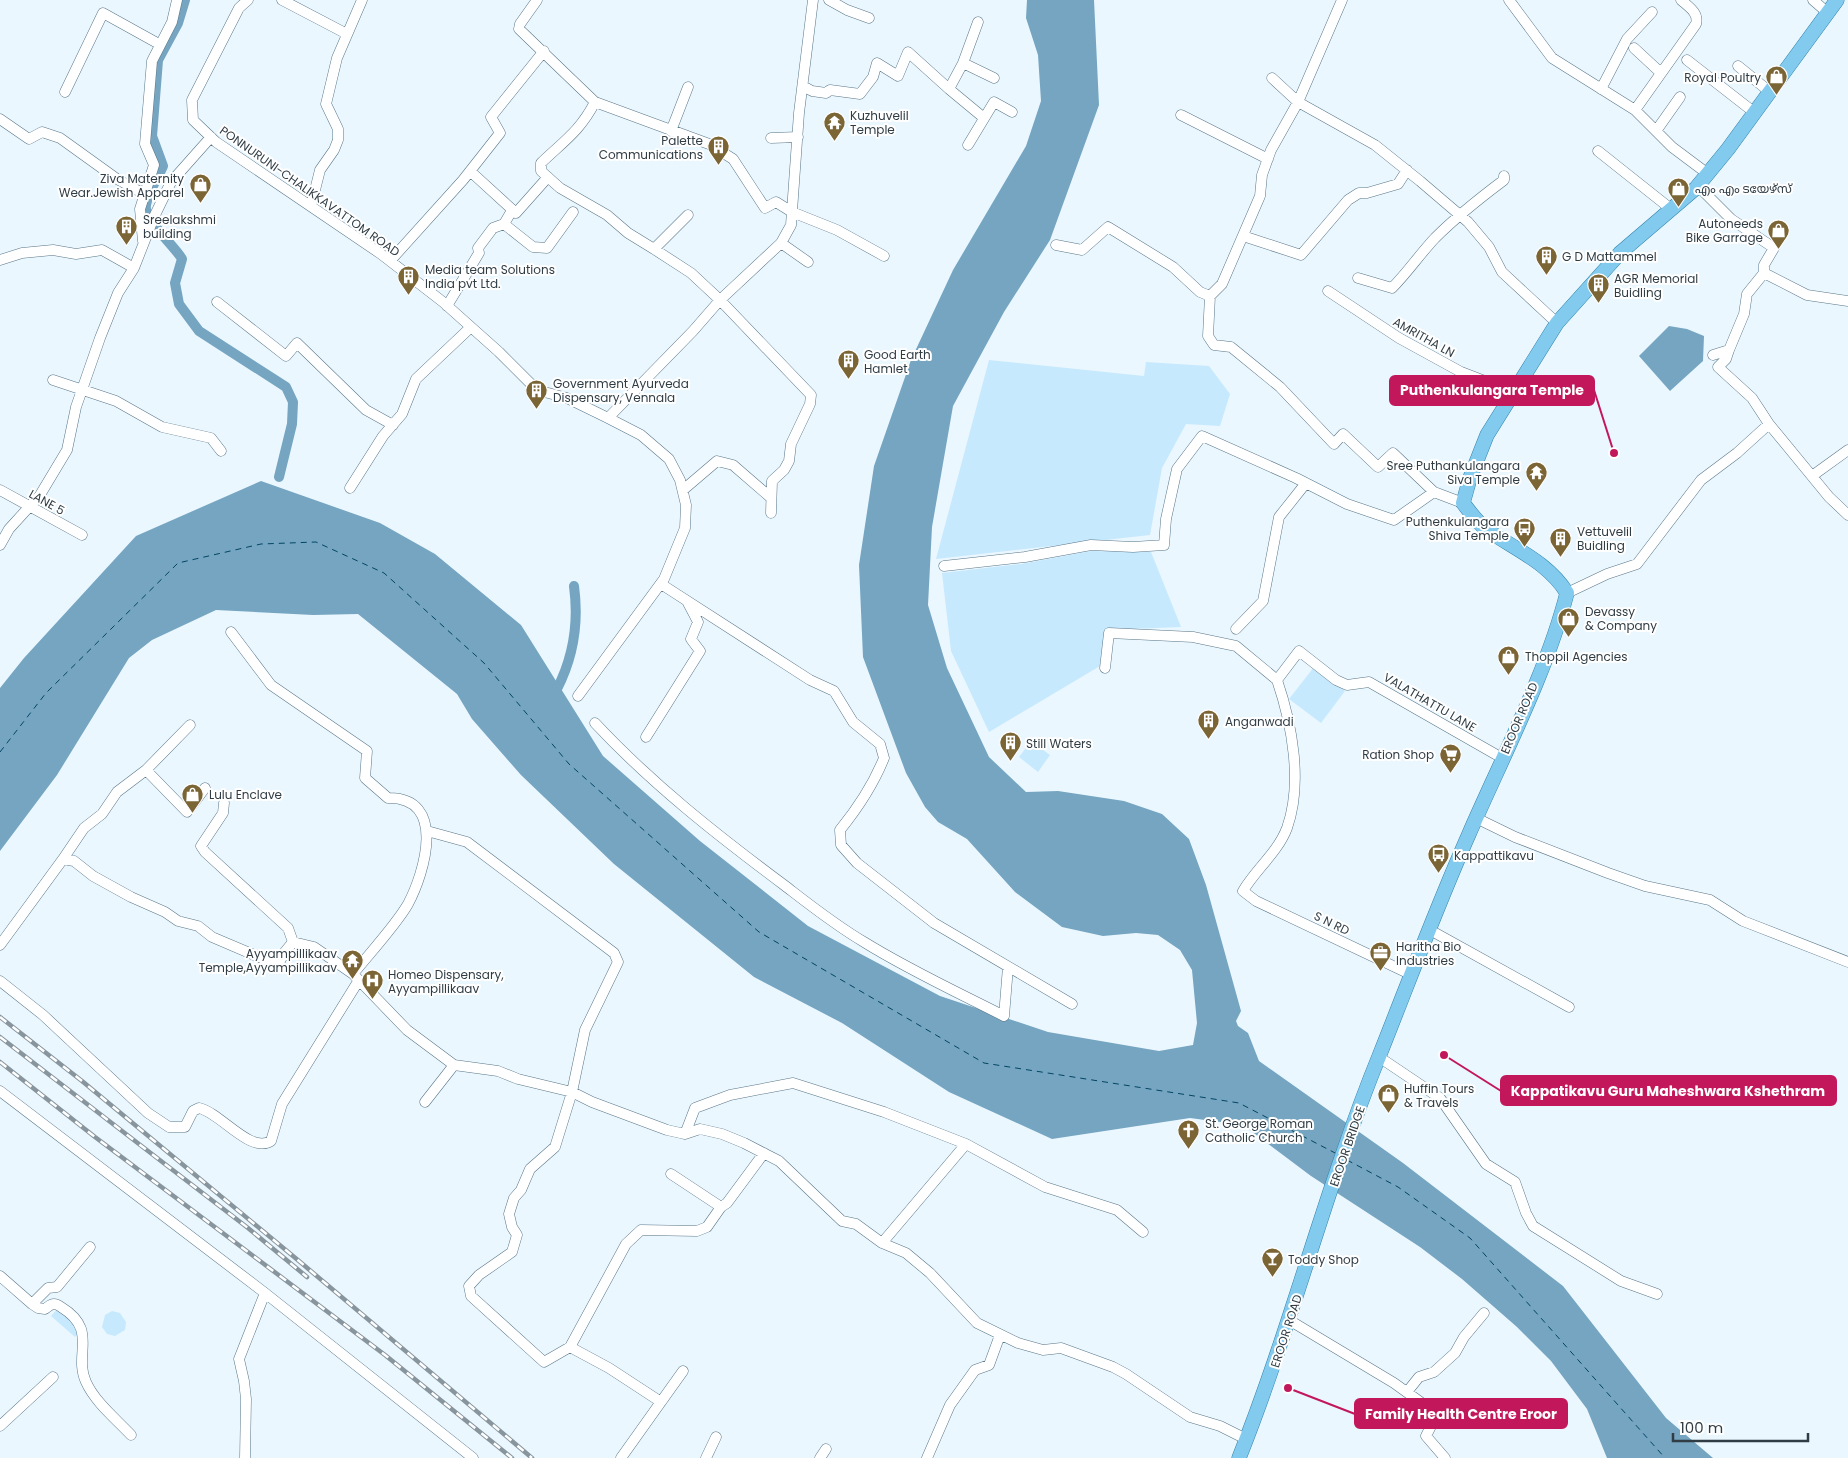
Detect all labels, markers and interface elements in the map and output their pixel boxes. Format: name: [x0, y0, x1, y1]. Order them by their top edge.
shop icon: Royal Poultry: [1765, 65, 1789, 96]
place label: Royal Poultry: [1684, 69, 1761, 86]
place label: Kuzhuvelil Temple: [850, 107, 909, 138]
temple icon: Kuzhuvelil Temple: [822, 110, 846, 141]
street label: PONNURUNI-CHALIKKAVATTOM ROAD: [216, 122, 404, 260]
place label: Palette Communications: [599, 132, 703, 163]
building icon: Palette Communications: [707, 135, 731, 166]
place label: Ziva Maternity Wear.Jewish Apparel: [59, 170, 184, 201]
shop icon: Ziva Maternity Wear.Jewish Apparel: [188, 173, 212, 204]
shop icon: എം എം ടയേഴ്‌സ്: [1667, 176, 1691, 207]
place label: എം എം ടയേഴ്‌സ്: [1695, 180, 1793, 197]
place label: Sreelakshmi building: [143, 211, 216, 242]
building icon: Sreelakshmi building: [115, 214, 139, 245]
place label: Autoneeds Bike Garrage: [1686, 215, 1763, 246]
shop icon: Autoneeds Bike Garrage: [1767, 218, 1791, 249]
building icon: G D Mattammel: [1534, 244, 1558, 275]
place label: G D Mattammel: [1562, 248, 1657, 265]
place label: Media team Solutions India pvt Ltd.: [425, 261, 555, 292]
building icon: Media team Solutions India pvt Ltd.: [397, 264, 421, 295]
place label: AGR Memorial Buidling: [1614, 270, 1698, 301]
building icon: AGR Memorial Buidling: [1586, 273, 1610, 304]
street label: AMRITHA LN: [1390, 313, 1458, 361]
place label: Good Earth Hamlet: [864, 346, 931, 377]
building icon: Good Earth Hamlet: [836, 349, 860, 380]
place label: Government Ayurveda Dispensary, Vennala: [553, 375, 689, 406]
callout: Puthenkulangara Temple: [1390, 376, 1594, 405]
building icon: Government Ayurveda Dispensary, Vennala: [525, 378, 549, 409]
text: Puthenkulangara Temple: [1400, 380, 1584, 400]
place label: Sree Puthankulangara Siva Temple: [1387, 457, 1520, 488]
temple icon: Sree Puthankulangara Siva Temple: [1524, 460, 1548, 491]
street label: LANE 5: [26, 485, 68, 519]
place label: Puthenkulangara Shiva Temple: [1406, 513, 1509, 544]
bus stop icon: Puthenkulangara Shiva Temple: [1513, 516, 1537, 547]
place label: Vettuvelil Buidling: [1577, 523, 1632, 554]
building icon: Vettuvelil Buidling: [1549, 526, 1573, 557]
place label: Devassy & Company: [1585, 603, 1657, 634]
shop icon: Devassy & Company: [1557, 606, 1581, 637]
shop icon: Thoppil Agencies: [1497, 644, 1521, 675]
place label: Thoppil Agencies: [1525, 648, 1627, 665]
street label: VALATHATTU LANE: [1380, 669, 1480, 735]
street label: EROOR ROAD: [1496, 680, 1542, 756]
building icon: Anganwadi: [1197, 709, 1221, 740]
place label: Anganwadi: [1225, 713, 1294, 730]
building icon: Still Waters: [998, 731, 1022, 762]
place label: Still Waters: [1026, 735, 1092, 752]
supermarket icon: Ration Shop: [1438, 742, 1462, 773]
place label: Ration Shop: [1362, 746, 1434, 763]
shop icon: Lulu Enclave: [181, 782, 205, 813]
place label: Lulu Enclave: [209, 786, 282, 803]
bus stop icon: Kappattikavu: [1426, 843, 1450, 874]
place label: Kappattikavu: [1454, 847, 1534, 864]
street label: S N RD: [1311, 907, 1353, 939]
place label: Haritha Bio Industries: [1396, 938, 1462, 969]
office icon: Haritha Bio Industries: [1368, 941, 1392, 972]
place label: Ayyampillikaav Temple,Ayyampillikaav: [199, 945, 337, 976]
temple icon: Ayyampillikaav Temple,Ayyampillikaav: [341, 948, 365, 979]
place label: Homeo Dispensary, Ayyampillikaav: [388, 966, 504, 997]
hospital icon: Homeo Dispensary, Ayyampillikaav: [360, 969, 384, 1000]
callout: Kappatikavu Guru Maheshwara Kshethram: [1501, 1076, 1836, 1105]
place label: Huffin Tours & Travels: [1404, 1080, 1474, 1111]
text: Kappatikavu Guru Maheshwara Kshethram: [1511, 1081, 1825, 1101]
shop icon: Huffin Tours & Travels: [1376, 1083, 1400, 1114]
street label: EROOR BRIDGE: [1325, 1103, 1369, 1189]
place label: St. George Roman Catholic Church: [1205, 1115, 1313, 1146]
church icon: St. George Roman Catholic Church: [1177, 1118, 1201, 1149]
bar icon: Toddy Shop: [1260, 1247, 1284, 1278]
place label: Toddy Shop: [1288, 1251, 1359, 1268]
street label: EROOR ROAD: [1266, 1292, 1306, 1370]
callout: Family Health Centre Eroor: [1355, 1399, 1567, 1428]
text: Family Health Centre Eroor: [1365, 1404, 1557, 1424]
scale bar: [1673, 1410, 1808, 1442]
text: 100 m: [1680, 1417, 1723, 1438]

